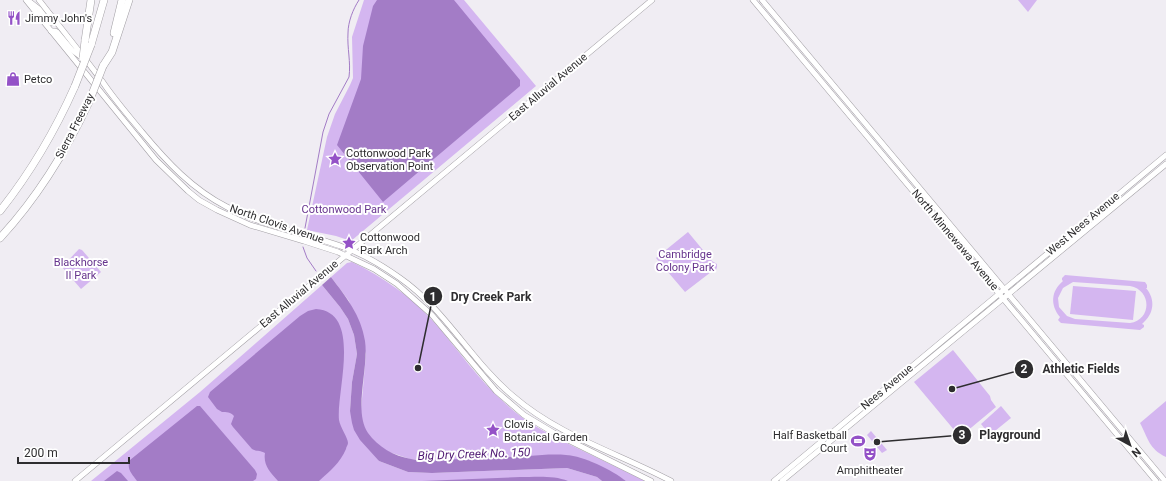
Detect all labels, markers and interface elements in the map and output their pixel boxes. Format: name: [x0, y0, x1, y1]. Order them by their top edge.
restaurant icon: Jimmy John's: [6, 10, 22, 26]
place label: Jimmy John's: [25, 12, 92, 25]
street label: East Alluvial Avenue: [506, 50, 590, 124]
shop icon: Petco: [5, 71, 21, 87]
place label: Petco: [24, 73, 52, 86]
street label: Sierra Freeway: [53, 90, 97, 161]
place label: Cottonwood Park Observation Point: [346, 147, 434, 173]
place icon: Cottonwood Park Observation Point: [327, 151, 343, 167]
street label: North Minnewawa Avenue: [909, 187, 1001, 293]
street label: West Nees Avenue: [1044, 190, 1122, 258]
street label: North Clovis Avenue: [228, 202, 326, 246]
park label: Cottonwood Park: [302, 203, 387, 216]
place label: Cottonwood Park Arch: [360, 231, 420, 257]
place icon: Cottonwood Park Arch: [341, 235, 357, 251]
park label: Cambridge Colony Park: [656, 248, 715, 274]
park label: Blackhorse II Park: [54, 256, 108, 282]
street label: East Alluvial Avenue: [257, 257, 341, 331]
callout: Dry Creek Park: [423, 284, 540, 308]
text: 1: [430, 290, 436, 304]
text: Dry Creek Park: [451, 290, 532, 304]
callout: Athletic Fields: [1014, 357, 1127, 381]
street label: Nees Avenue: [858, 361, 916, 413]
text: 2: [1021, 362, 1028, 376]
text: Athletic Fields: [1042, 362, 1120, 376]
place label: Clovis Botanical Garden: [504, 418, 588, 444]
place icon: Clovis Botanical Garden: [485, 422, 501, 438]
callout: Playground: [952, 423, 1049, 447]
north arrow: [1110, 425, 1150, 465]
text: 3: [959, 428, 966, 442]
text: Playground: [979, 428, 1041, 442]
place label: Half Basketball Court: [773, 429, 847, 455]
sports icon: Half Basketball Court: [850, 433, 866, 449]
scale bar: [18, 439, 129, 465]
water label: Big Dry Creek No. 150: [417, 445, 531, 463]
text: N: [1129, 445, 1143, 460]
text: 200 m: [24, 446, 58, 460]
theatre icon: Amphitheater: [862, 446, 878, 462]
place label: Amphitheater: [837, 464, 903, 477]

